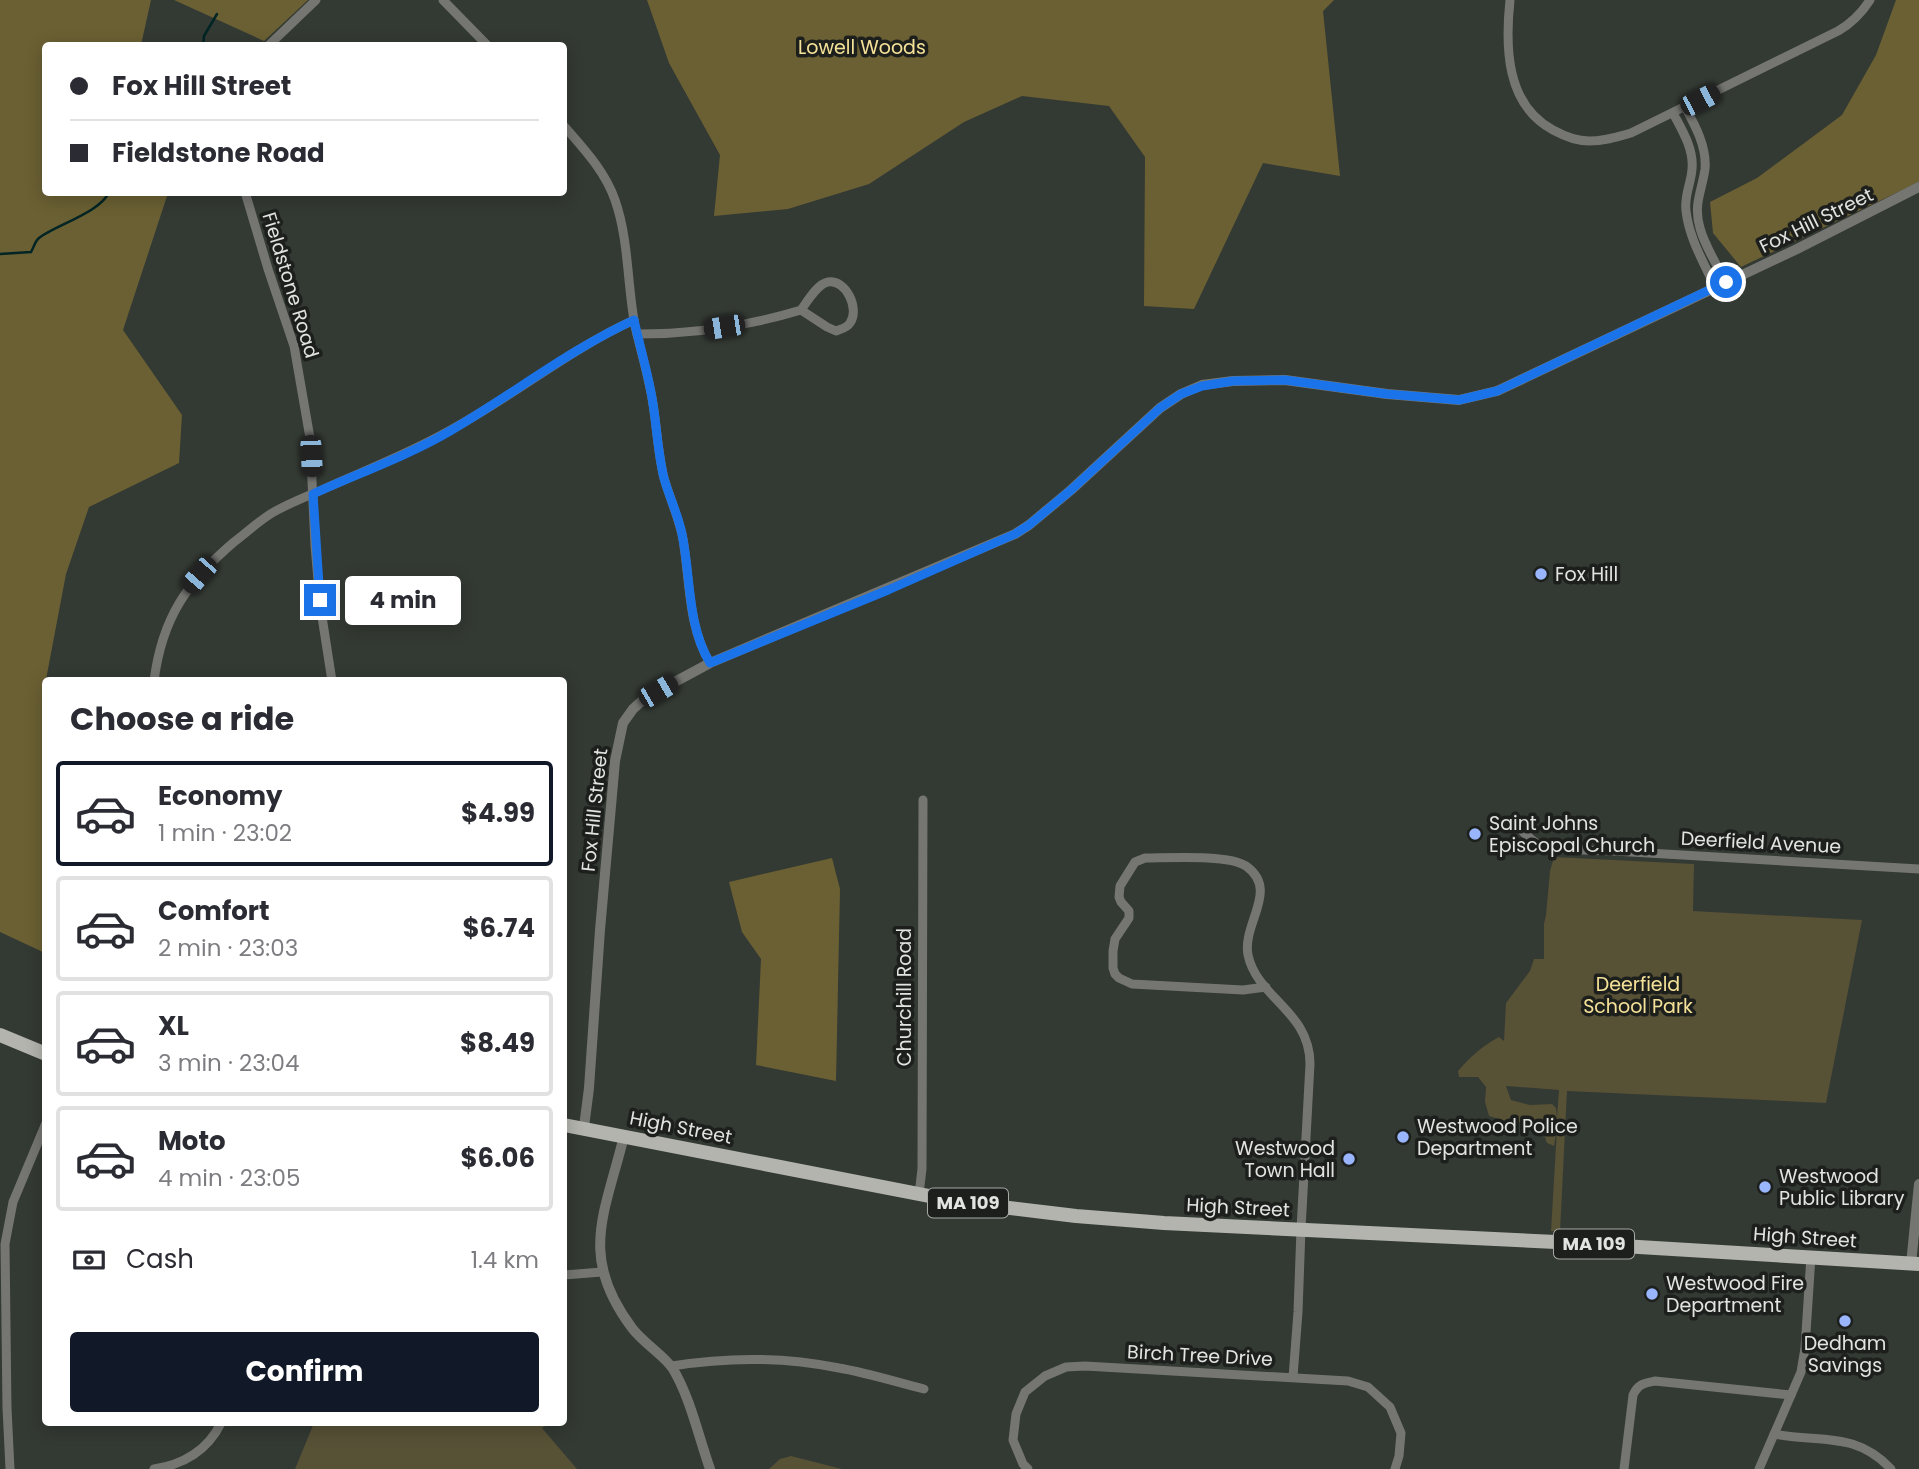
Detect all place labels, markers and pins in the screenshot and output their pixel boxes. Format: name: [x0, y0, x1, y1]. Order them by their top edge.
place label: Fox Hill: [1555, 561, 1618, 588]
marker: Fox Hill: [1533, 566, 1549, 582]
place label: Saint Johns Episcopal Church: [1489, 810, 1655, 859]
marker: Saint Johns Episcopal Church: [1467, 826, 1483, 842]
place label: Westwood Police Department: [1417, 1113, 1578, 1162]
marker: Westwood Police Department: [1395, 1129, 1411, 1145]
place label: Westwood Town Hall: [1235, 1135, 1335, 1184]
marker: Westwood Town Hall: [1341, 1151, 1357, 1167]
place label: Westwood Public Library: [1779, 1163, 1905, 1212]
marker: Westwood Public Library: [1757, 1179, 1773, 1195]
place label: Westwood Fire Department: [1666, 1270, 1804, 1319]
marker: Westwood Fire Department: [1644, 1286, 1660, 1302]
marker: Dedham Savings: [1837, 1313, 1853, 1329]
place label: Dedham Savings: [1804, 1330, 1886, 1379]

